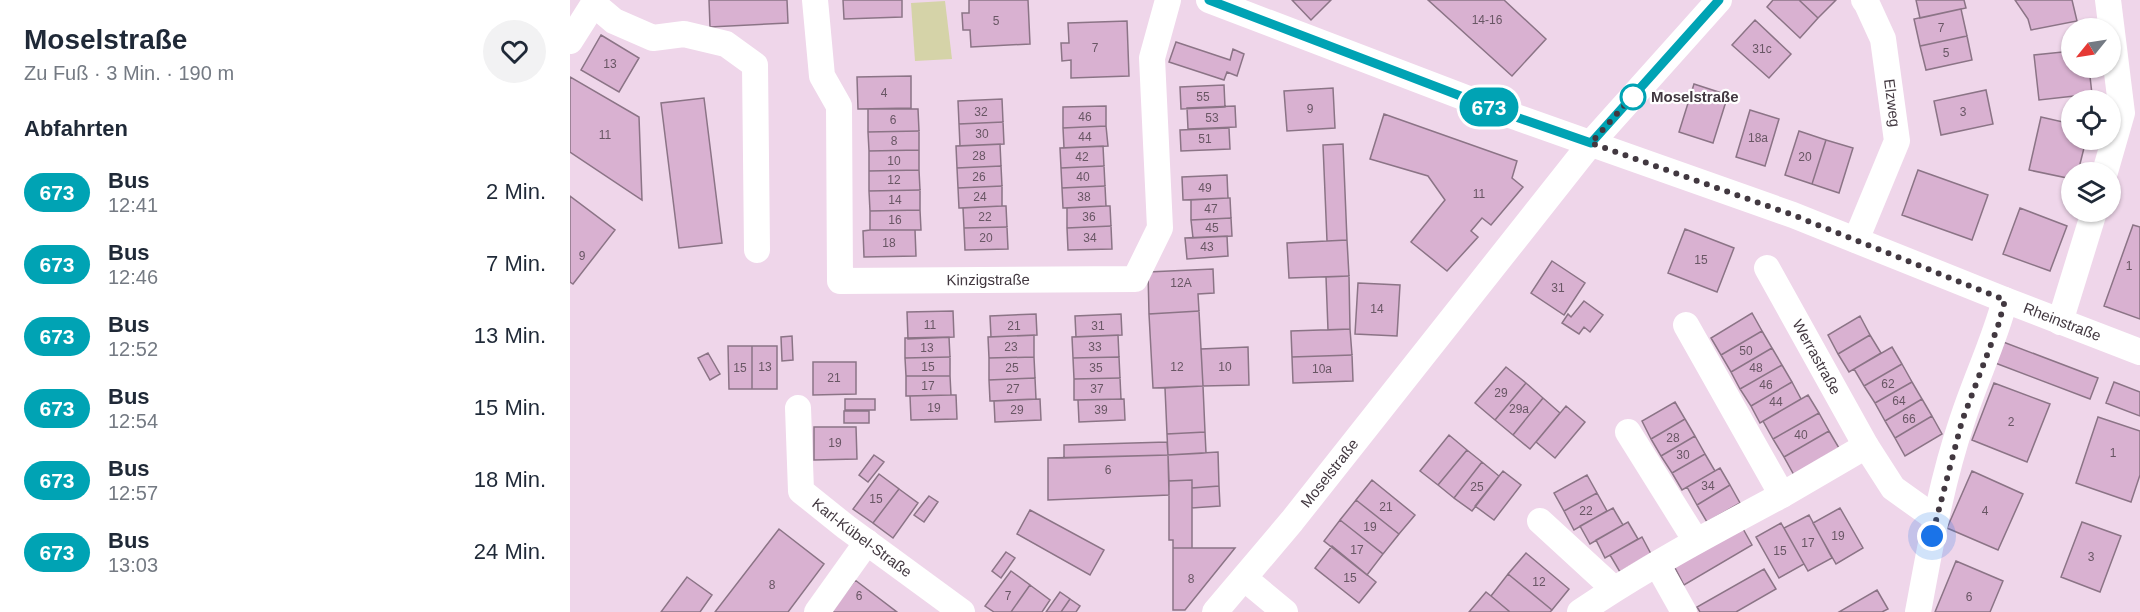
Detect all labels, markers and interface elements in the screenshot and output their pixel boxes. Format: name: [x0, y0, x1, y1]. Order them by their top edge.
house number: 14-16: [1472, 13, 1503, 27]
house number: 5: [993, 14, 1000, 28]
north arrow: [2061, 18, 2121, 78]
map controls: [2061, 18, 2121, 222]
button: heart: [483, 20, 546, 83]
house number: 7: [1938, 21, 1945, 35]
text: Moselstraße: [24, 24, 187, 55]
house number: 7: [1092, 41, 1099, 55]
house number: 31c: [1752, 42, 1772, 56]
house number: 5: [1943, 46, 1950, 60]
house number: 13: [603, 57, 617, 71]
text: Zu Fuß · 3 Min. · 190 m: [24, 62, 234, 84]
street label: Elzweg: [1881, 78, 1904, 128]
marker: Moselstraße: [1620, 84, 1646, 110]
house number: 4: [881, 86, 888, 100]
line badge: 673: [1454, 88, 1524, 126]
place label: Moselstraße: [1651, 88, 1739, 105]
house number: 55: [1196, 90, 1210, 104]
button: locate: [2061, 90, 2121, 150]
text: 673: [1471, 96, 1507, 119]
house number: 9: [1307, 102, 1314, 116]
house number: 32: [974, 105, 988, 119]
house number: 3: [1960, 105, 1967, 119]
house number: 46: [1078, 110, 1092, 124]
house number: 53: [1205, 111, 1219, 125]
house number: 6: [890, 113, 897, 127]
text: Abfahrten: [24, 116, 128, 141]
house number: 30: [975, 127, 989, 141]
house number: 11: [599, 128, 612, 142]
house number: 44: [1078, 130, 1092, 144]
house number: 18a: [1748, 131, 1768, 145]
house number: 51: [1198, 132, 1212, 146]
house number: 8: [891, 134, 898, 148]
house number: 28: [972, 149, 986, 163]
house number: 42: [1075, 150, 1089, 164]
house number: 20: [1798, 150, 1812, 164]
house number: 10: [887, 154, 901, 168]
button: layers: [2061, 162, 2121, 222]
text: Bus: [108, 168, 150, 193]
house number: 26: [972, 170, 986, 184]
house number: 40: [1076, 170, 1090, 184]
house number: 12: [887, 173, 901, 187]
text: 2 Min.: [486, 179, 546, 204]
text: 673: [39, 181, 75, 204]
house number: 49: [1198, 181, 1212, 195]
house number: 11: [1473, 187, 1486, 201]
house number: 24: [973, 190, 987, 204]
house number: 38: [1077, 190, 1091, 204]
house number: 14: [888, 193, 902, 207]
text: 12:41: [108, 194, 158, 216]
house number: 47: [1204, 202, 1218, 216]
house number: 22: [978, 210, 992, 224]
house number: 36: [1082, 210, 1096, 224]
house number: 16: [888, 213, 902, 227]
house number: 45: [1205, 221, 1219, 235]
house number: 20: [979, 231, 993, 245]
house number: 34: [1083, 231, 1097, 245]
house number: 18: [882, 236, 896, 250]
text: Bus: [108, 240, 150, 265]
house number: 43: [1200, 240, 1214, 254]
house number: 9: [579, 249, 586, 263]
text: 7 Min.: [486, 251, 546, 276]
text: 673: [39, 253, 75, 276]
house number: 15: [1694, 253, 1708, 267]
house number: 1: [2126, 259, 2133, 273]
text: 12:46: [108, 266, 158, 288]
street label: Kinzigstraße: [946, 271, 1030, 288]
house number: 12A: [1170, 276, 1192, 290]
house number: 31: [1551, 281, 1565, 295]
street label: Rheinstraße: [2021, 299, 2104, 344]
house number: 14: [1370, 302, 1384, 316]
text: Bus: [108, 312, 150, 337]
street label: Werrastraße: [1789, 316, 1845, 397]
house number: 11: [924, 318, 937, 332]
house number: 21: [1007, 319, 1021, 333]
house number: 31: [1091, 319, 1105, 333]
text: 13 Min.: [474, 323, 546, 348]
text: 673: [39, 325, 75, 348]
text: 12:52: [108, 338, 158, 360]
house number: 23: [1004, 340, 1018, 354]
house number: 33: [1088, 340, 1102, 354]
house number: 13: [920, 341, 934, 355]
house number: 50: [1739, 344, 1753, 358]
house number: 13: [758, 360, 772, 374]
house number: 15: [921, 360, 935, 374]
house number: 12: [1170, 360, 1184, 374]
house number: 10: [1218, 360, 1232, 374]
house number: 15: [733, 361, 747, 375]
house number: 25: [1005, 361, 1019, 375]
house number: 35: [1089, 361, 1103, 375]
house number: 48: [1749, 361, 1763, 375]
house number: 10a: [1312, 362, 1332, 376]
house number: 21: [827, 371, 841, 385]
house number: 62: [1881, 377, 1895, 391]
house number: 46: [1759, 378, 1773, 392]
house number: 17: [921, 379, 935, 393]
house number: 27: [1006, 382, 1020, 396]
house number: 37: [1090, 382, 1104, 396]
text: Bus: [108, 384, 150, 409]
house number: 29: [1494, 386, 1508, 400]
house number: 64: [1892, 394, 1906, 408]
text: 15 Min.: [474, 395, 546, 420]
house number: 44: [1769, 395, 1783, 409]
text: 673: [39, 397, 75, 420]
house number: 19: [927, 401, 941, 415]
house number: 29a: [1509, 402, 1529, 416]
house number: 29: [1010, 403, 1024, 417]
house number: 39: [1094, 403, 1108, 417]
text: 12:54: [108, 410, 158, 432]
house number: 66: [1902, 412, 1916, 426]
house number: 2: [2008, 415, 2015, 429]
house number: 40: [1794, 428, 1808, 442]
house number: 28: [1666, 431, 1680, 445]
street label: Moselstraße: [1297, 435, 1362, 511]
house number: 19: [828, 436, 842, 450]
house number: 1: [2110, 446, 2117, 460]
house number: 30: [1676, 448, 1690, 462]
text: Bus: [108, 456, 150, 481]
house number: 6: [1105, 463, 1112, 477]
text: 18 Min.: [474, 467, 546, 492]
text: 673: [39, 469, 75, 492]
house number: 34: [1701, 479, 1715, 493]
house number: 25: [1470, 480, 1484, 494]
text: 12:57: [108, 482, 158, 504]
house number: 15: [869, 492, 883, 506]
street label: Karl-Kübel-Straße: [809, 495, 915, 580]
house number: 21: [1379, 500, 1393, 514]
house number: 22: [1579, 504, 1593, 518]
house number: 4: [1982, 504, 1989, 518]
house number: 19: [1363, 520, 1377, 534]
your location: [1917, 521, 1947, 551]
text: Bus: [108, 528, 150, 553]
house number: 19: [1831, 529, 1845, 543]
house number: 17: [1801, 536, 1815, 550]
text: 24 Min.: [474, 539, 546, 564]
text: 673: [39, 541, 75, 564]
house number: 17: [1350, 543, 1364, 557]
house number: 15: [1773, 544, 1787, 558]
house number: 3: [2088, 550, 2095, 564]
text: 13:03: [108, 554, 158, 576]
house number: 15: [1343, 571, 1357, 585]
house number: 8: [1188, 572, 1195, 586]
house number: 12: [1532, 575, 1546, 589]
house number: 8: [769, 578, 776, 592]
house number: 6: [856, 589, 863, 603]
house number: 7: [1005, 589, 1012, 603]
house number: 6: [1966, 590, 1973, 604]

